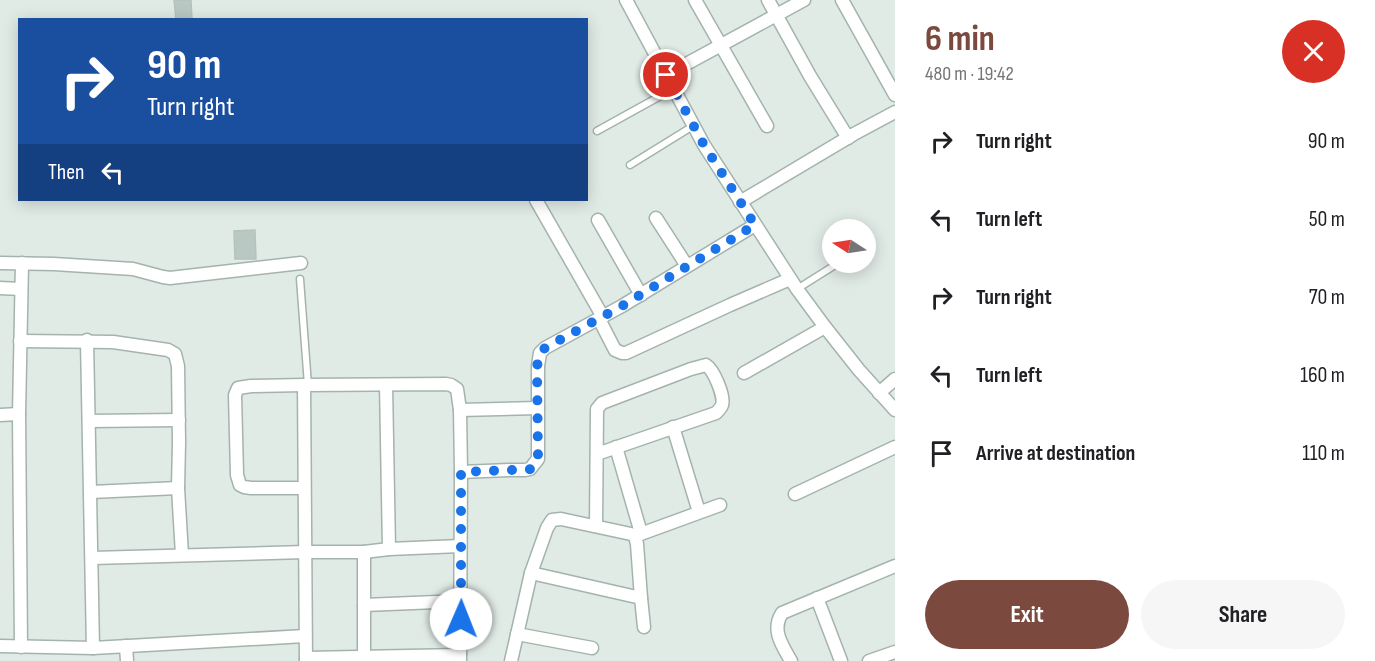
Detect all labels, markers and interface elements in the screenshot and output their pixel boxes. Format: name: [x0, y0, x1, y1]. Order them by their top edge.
text: 6 min: [925, 18, 995, 61]
button: close: [1282, 20, 1345, 83]
text: 90 m: [147, 40, 221, 91]
icon: right: [48, 42, 126, 120]
pin: [640, 49, 691, 100]
icon: arrive: [649, 58, 682, 91]
text: 480 m · 19:42: [925, 62, 1014, 86]
text: Turn right: [147, 91, 234, 123]
icon: right: [925, 125, 958, 158]
text: Turn right: [976, 128, 1052, 155]
text: 90 m: [1308, 128, 1345, 155]
icon: left: [96, 156, 129, 189]
text: Then: [48, 159, 84, 186]
icon: left: [925, 203, 958, 236]
text: Turn left: [976, 206, 1042, 233]
text: 50 m: [1309, 206, 1345, 233]
north arrow: [822, 219, 876, 273]
map controls: [822, 219, 876, 273]
icon: right: [925, 281, 958, 314]
text: Turn right: [976, 284, 1052, 311]
text: 70 m: [1309, 284, 1345, 311]
icon: left: [925, 359, 958, 392]
text: Turn left: [976, 362, 1042, 389]
text: 160 m: [1300, 362, 1345, 389]
icon: arrive: [925, 437, 958, 470]
text: Arrive at destination: [976, 440, 1135, 467]
text: 110 m: [1302, 440, 1345, 467]
button: Exit: [925, 580, 1129, 649]
button: Share: [1141, 580, 1345, 649]
position arrow: [429, 587, 493, 651]

